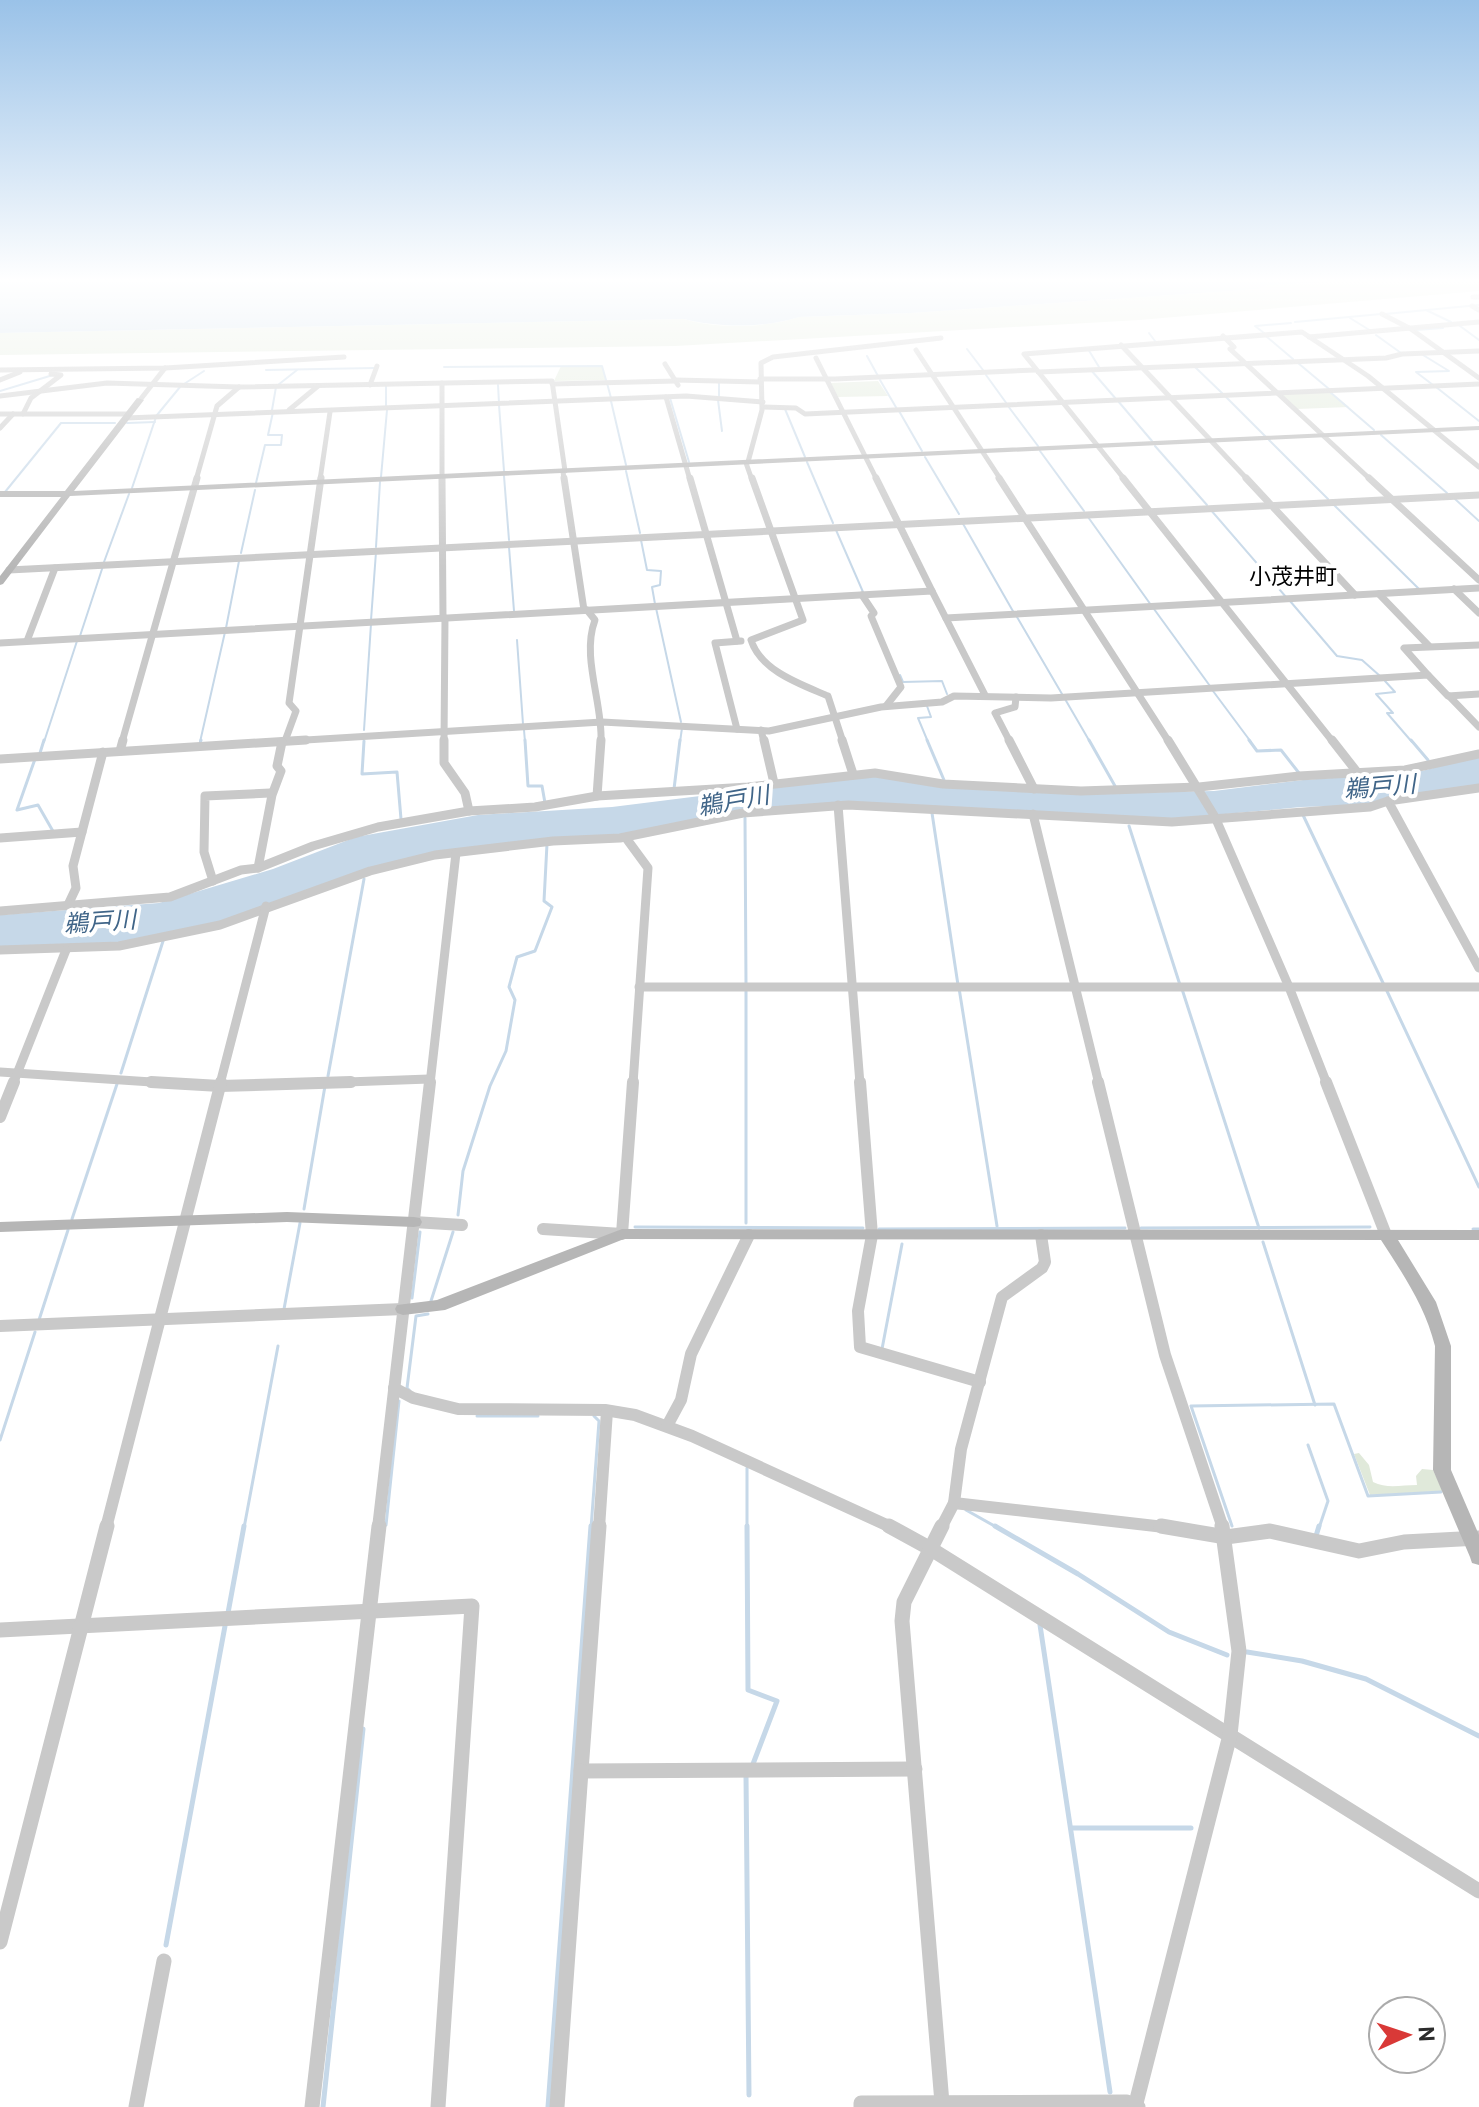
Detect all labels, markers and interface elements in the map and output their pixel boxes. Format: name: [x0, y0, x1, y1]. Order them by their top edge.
district label: 小茂井町: [1249, 565, 1337, 592]
water label: 鵜戸川: [1343, 771, 1420, 807]
water label: 鵜戸川: [696, 781, 775, 824]
water label: 鵜戸川: [63, 906, 140, 941]
north arrow: [1367, 1995, 1447, 2075]
text: N: [1411, 2025, 1438, 2043]

